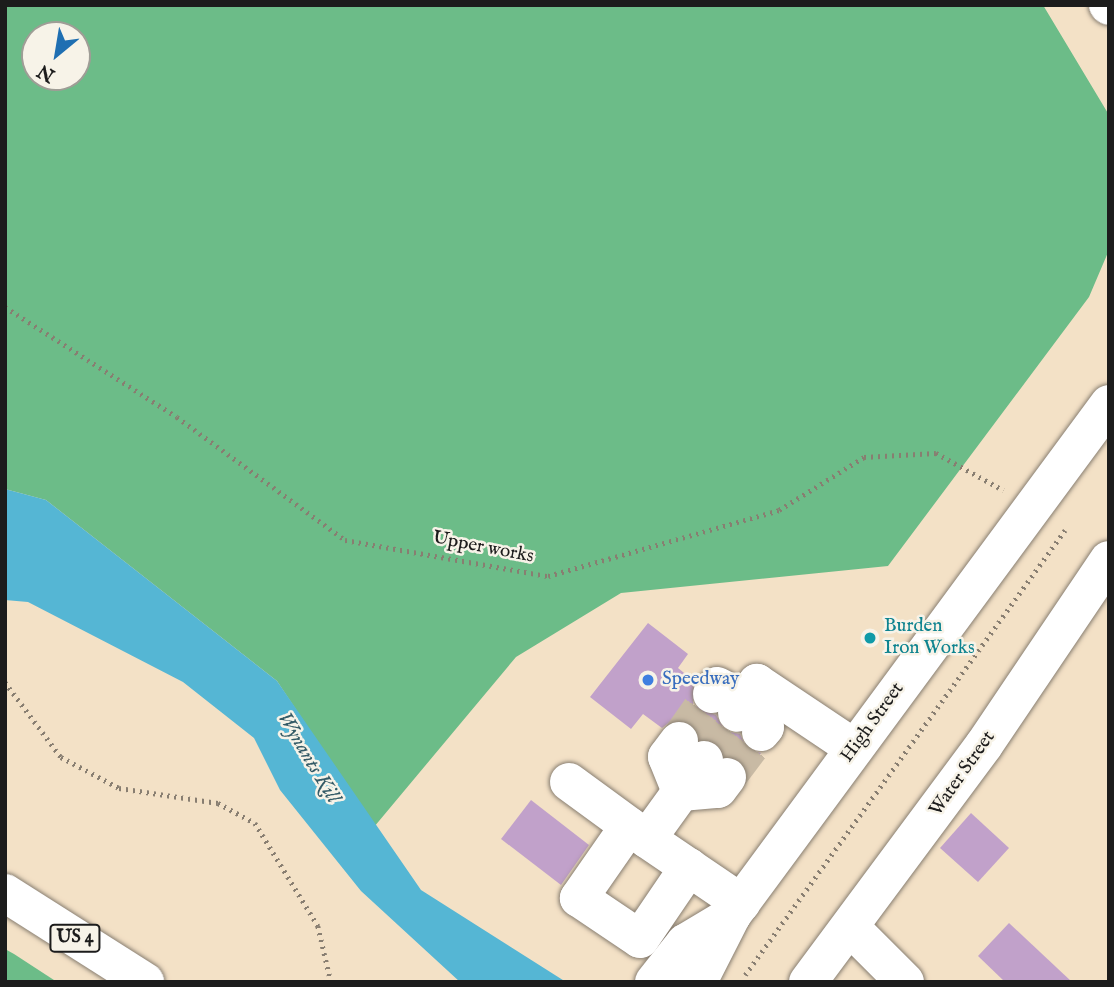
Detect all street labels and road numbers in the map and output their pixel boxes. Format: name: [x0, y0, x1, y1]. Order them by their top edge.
street label: Upper works: [431, 527, 535, 569]
street label: High Street: [836, 679, 910, 767]
street label: Water Street: [925, 727, 1001, 821]
road number: US 4: [49, 923, 101, 953]

